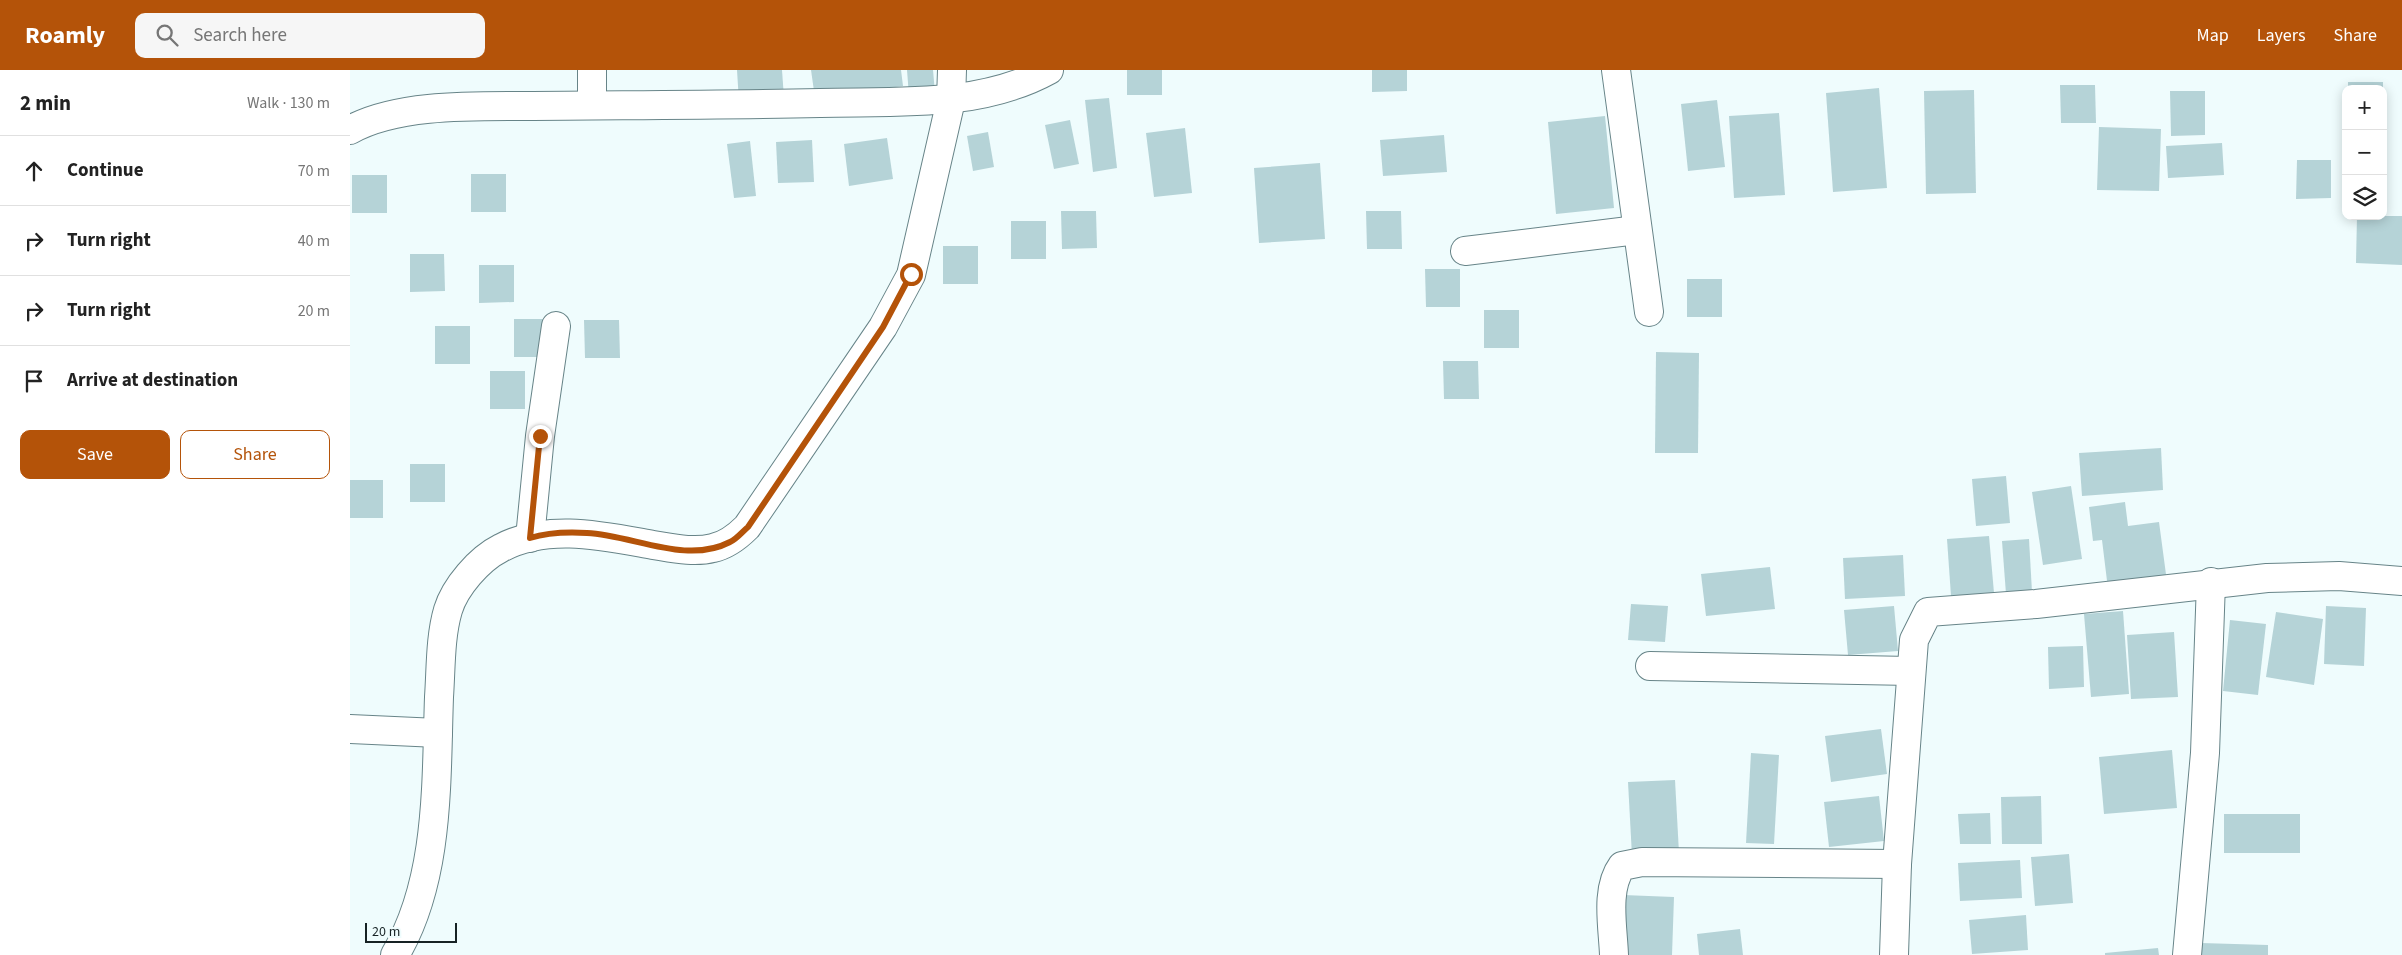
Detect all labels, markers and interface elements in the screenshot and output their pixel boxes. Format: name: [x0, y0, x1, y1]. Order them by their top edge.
search box: [135, 13, 485, 58]
text: Roamly: [25, 18, 105, 53]
icon: search: [153, 21, 181, 49]
text: Search here: [193, 22, 287, 49]
text: Map: [2197, 23, 2229, 48]
text: Layers: [2257, 23, 2306, 48]
text: Share: [2334, 23, 2377, 48]
map controls: [2342, 85, 2387, 220]
button: +: [2342, 85, 2387, 130]
text: 2 min: [20, 88, 71, 118]
text: Walk · 130 m: [247, 92, 330, 114]
button: −: [2342, 130, 2387, 175]
icon: ahead: [20, 157, 48, 185]
text: Continue: [67, 157, 144, 184]
text: 70 m: [298, 160, 330, 182]
button: layers: [2342, 175, 2387, 220]
icon: right: [20, 227, 48, 255]
text: Turn right: [67, 227, 151, 254]
text: 40 m: [298, 230, 330, 252]
route start: [900, 263, 923, 286]
icon: right: [20, 297, 48, 325]
text: Turn right: [67, 297, 151, 324]
text: 20 m: [298, 300, 330, 322]
icon: arrive: [20, 367, 48, 395]
text: Arrive at destination: [67, 367, 238, 394]
route end: [529, 425, 552, 448]
button: Save: [20, 430, 170, 479]
button: Share: [180, 430, 330, 479]
scale bar: [365, 920, 458, 943]
text: 20 m: [372, 922, 400, 942]

